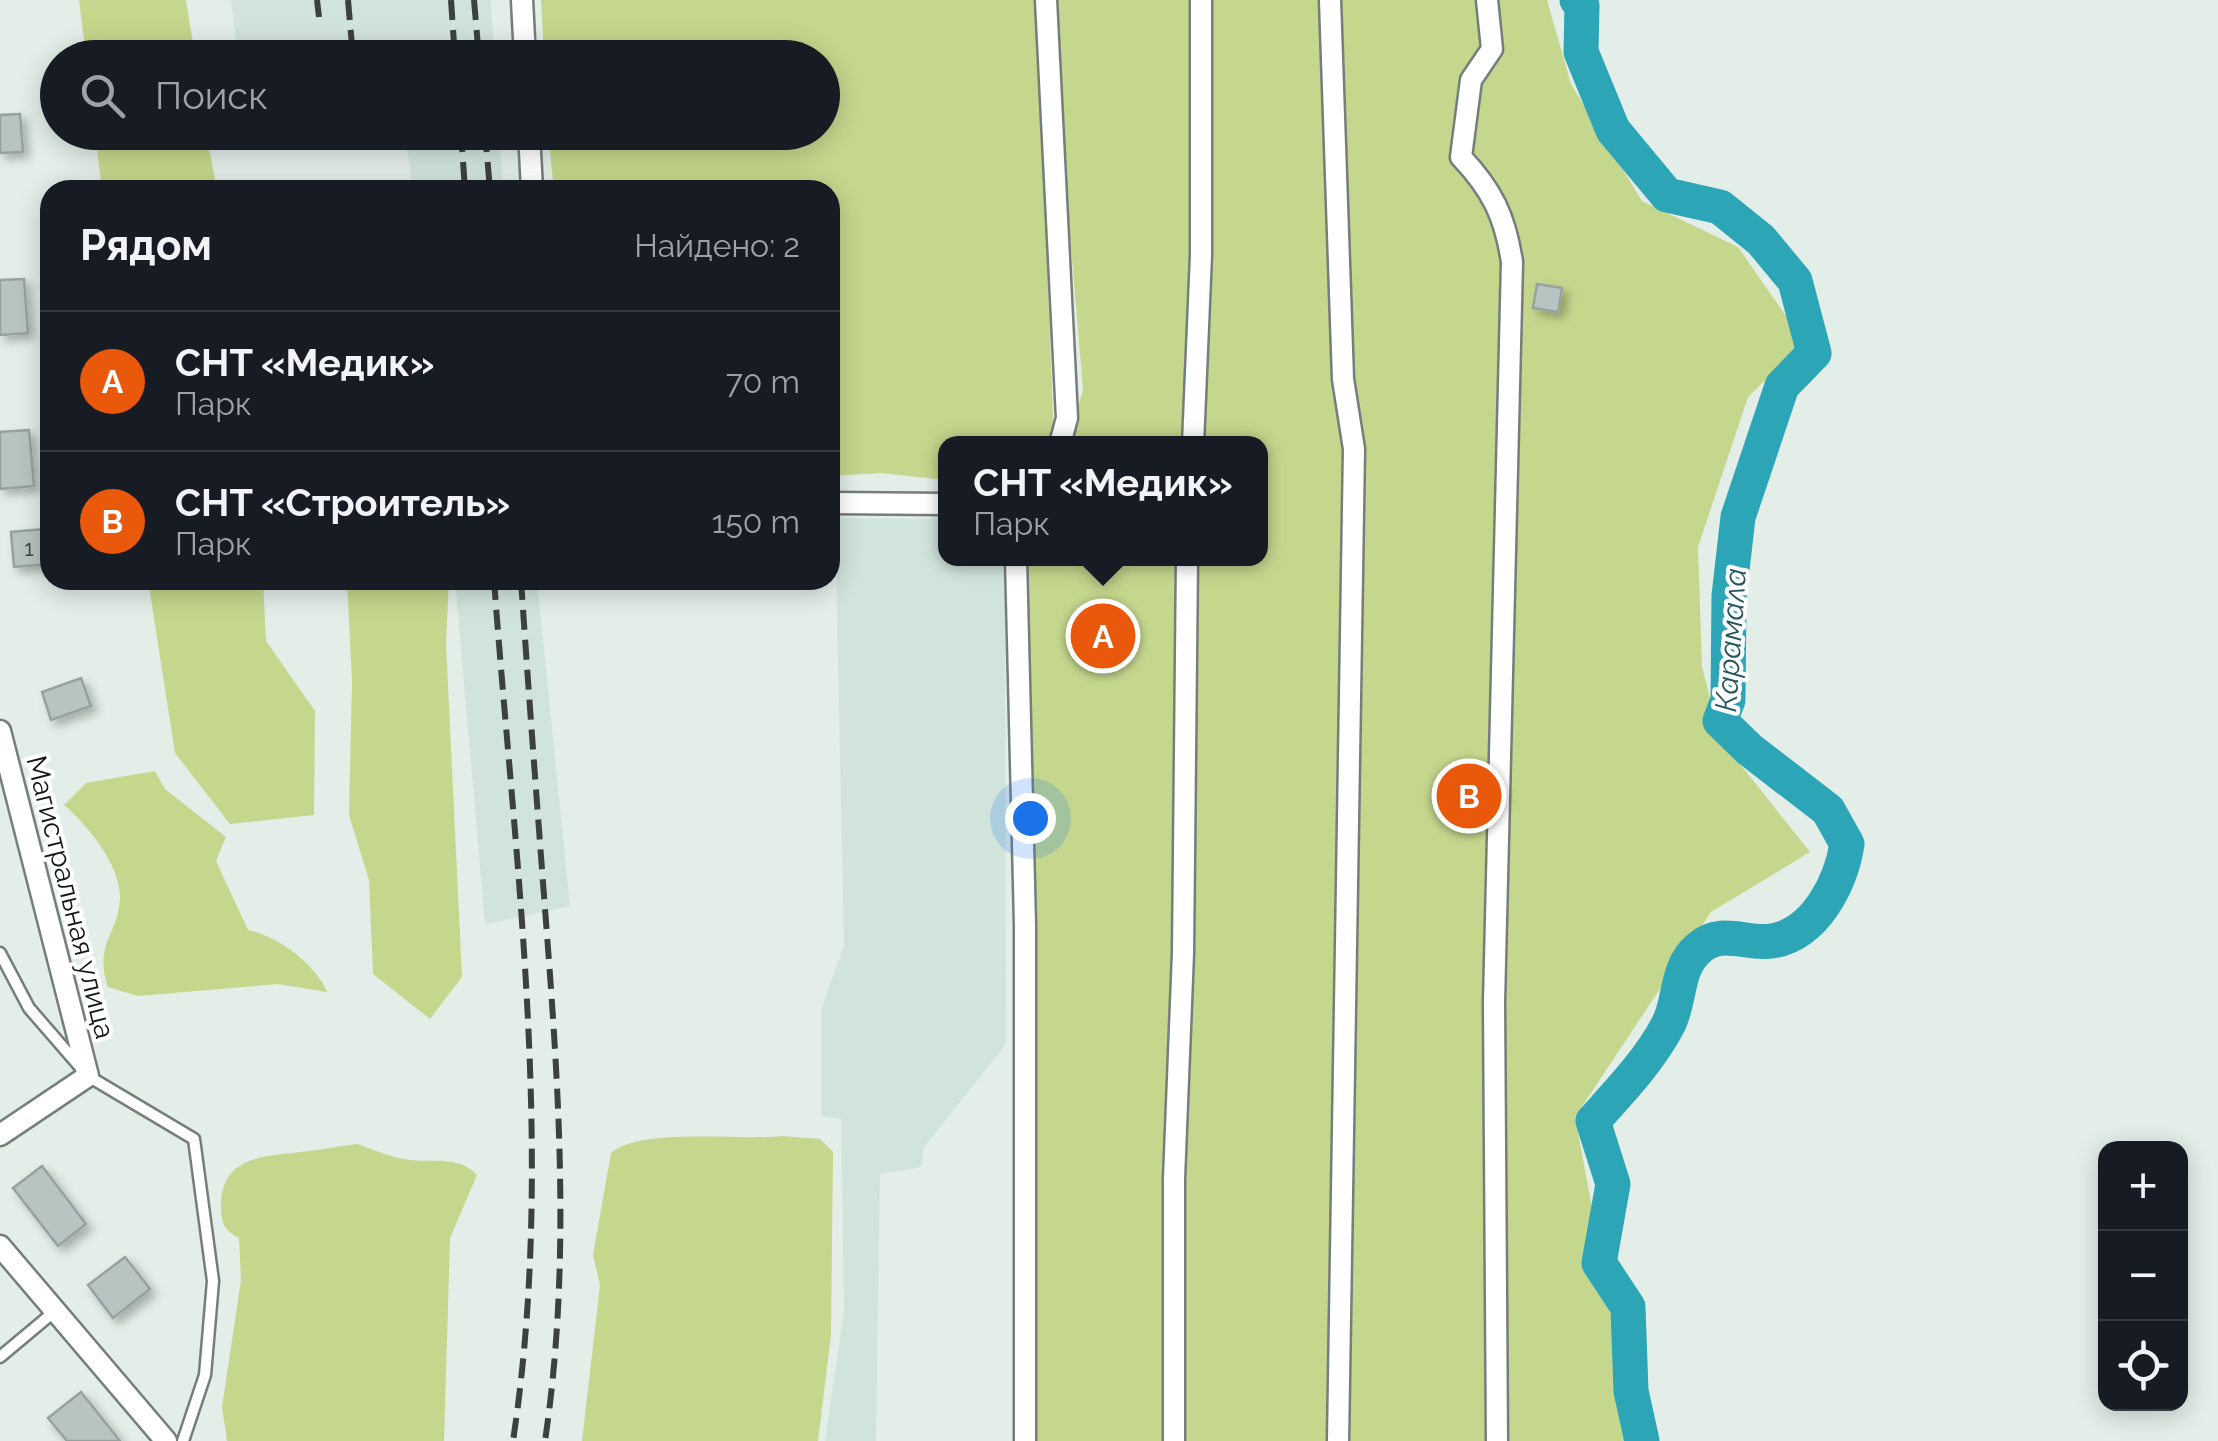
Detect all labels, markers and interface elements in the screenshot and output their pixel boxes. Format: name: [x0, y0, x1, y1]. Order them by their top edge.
search box: [40, 40, 840, 150]
icon: search: [75, 68, 130, 123]
text: Поиск: [155, 73, 268, 118]
text: Рядом: [80, 221, 212, 270]
text: Найдено: 2: [634, 227, 800, 264]
text: СНТ «Медик»: [175, 340, 435, 385]
text: A: [102, 363, 123, 400]
text: 70 m: [726, 363, 800, 400]
text: Парк: [175, 385, 252, 422]
popup: [938, 436, 1268, 566]
text: СНТ «Медик»: [973, 460, 1233, 505]
text: СНТ «Строитель»: [175, 480, 510, 525]
text: B: [102, 503, 123, 540]
text: 150 m: [712, 503, 800, 540]
text: Парк: [973, 505, 1050, 542]
text: Парк: [175, 525, 252, 562]
house number: 1: [24, 535, 34, 561]
water label: Карамала: [1708, 567, 1753, 713]
pin: A: [1070, 598, 1136, 674]
street label: Магистральная улица: [19, 752, 122, 1042]
pin: B: [1436, 758, 1502, 834]
your location: [1005, 793, 1056, 844]
map controls: [2098, 1141, 2188, 1411]
button: +: [2098, 1141, 2188, 1231]
button: −: [2098, 1231, 2188, 1321]
button: locate: [2098, 1321, 2188, 1411]

